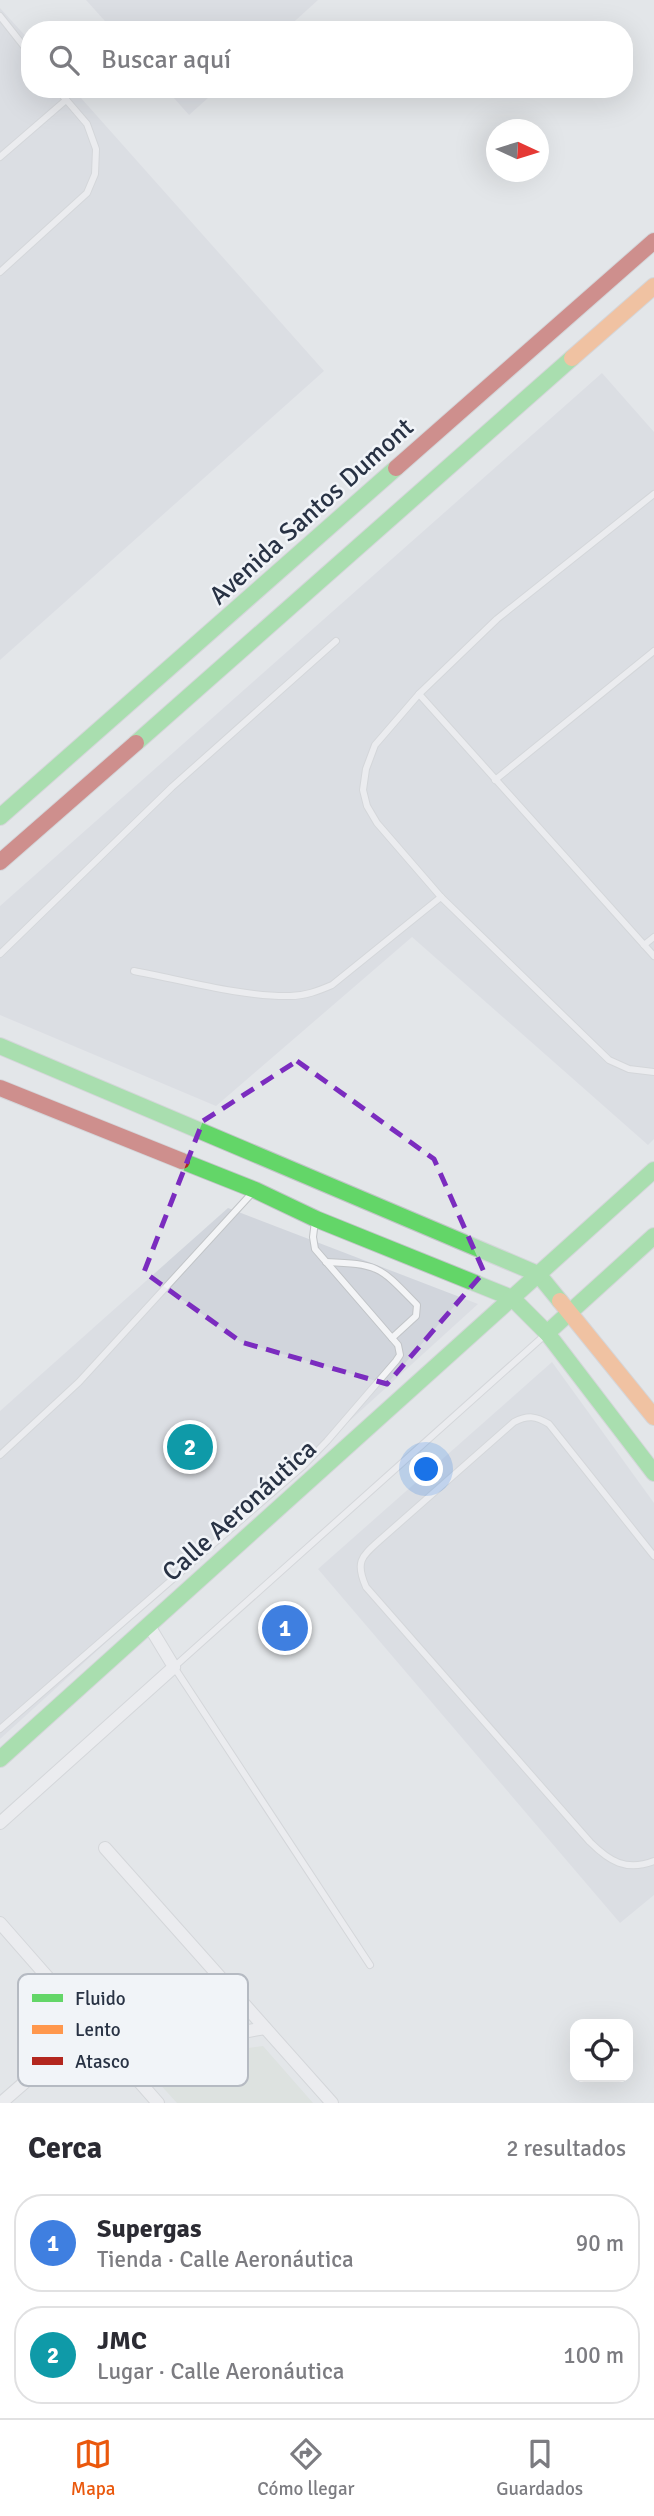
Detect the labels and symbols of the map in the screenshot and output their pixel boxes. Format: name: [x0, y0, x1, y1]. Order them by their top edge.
north arrow: [486, 119, 549, 182]
street label: Avenida Santos Dumont: [203, 412, 420, 612]
pin: 2: [167, 1421, 213, 1473]
street label: Calle Aeronáutica: [156, 1433, 324, 1588]
your location: [409, 1452, 443, 1486]
pin: 1: [262, 1602, 308, 1654]
legend: [18, 1974, 248, 2086]
text: Fluido: [75, 1987, 126, 2011]
text: Lento: [75, 2018, 121, 2042]
text: Atasco: [75, 2050, 130, 2074]

